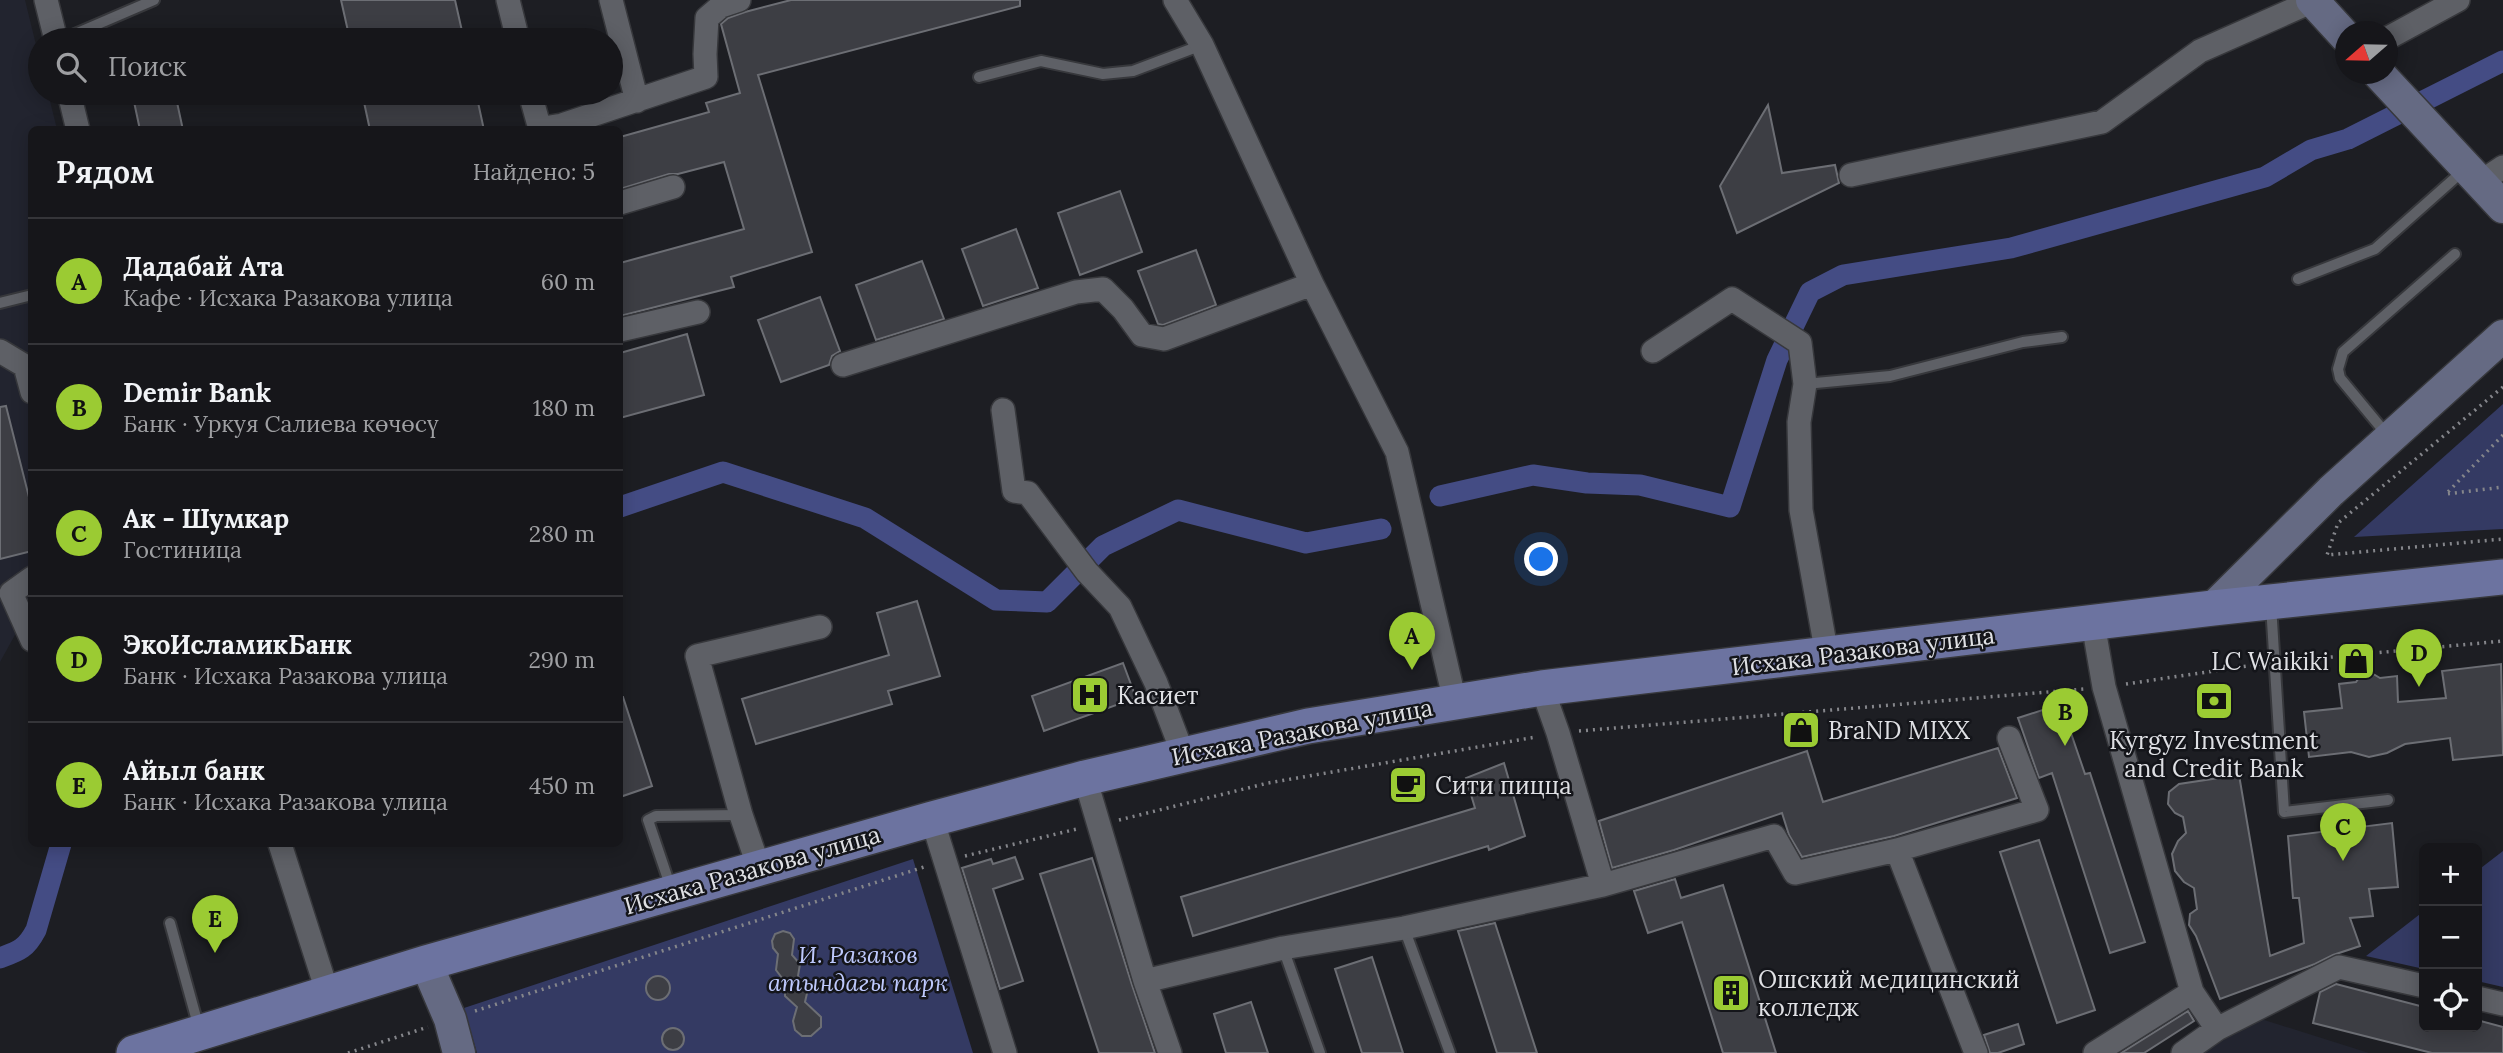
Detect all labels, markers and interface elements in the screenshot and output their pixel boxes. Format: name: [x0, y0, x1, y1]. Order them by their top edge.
north arrow: [2335, 21, 2398, 84]
search box: [28, 28, 623, 105]
icon: search: [52, 48, 90, 86]
text: Поиск: [108, 50, 187, 83]
text: Рядом: [56, 153, 154, 191]
text: Найдено: 5: [473, 157, 595, 186]
text: Дадабай Ата: [123, 250, 284, 283]
text: A: [71, 267, 87, 296]
text: 60 m: [541, 267, 595, 296]
text: Кафе · Исхака Разакова улица: [123, 283, 453, 312]
text: Demir Bank: [123, 376, 271, 409]
text: B: [71, 393, 87, 422]
text: 180 m: [533, 393, 595, 422]
text: Банк · Уркуя Салиева көчөсү: [123, 409, 439, 438]
text: Ак - Шумкар: [123, 502, 289, 535]
text: C: [71, 519, 87, 548]
text: 280 m: [529, 519, 595, 548]
text: Гостиница: [123, 535, 242, 564]
your location: [1524, 542, 1558, 576]
pin: A: [1389, 612, 1435, 670]
street label: Исхака Разакова улица: [1729, 619, 1997, 683]
text: ЭкоИсламикБанк: [123, 628, 352, 661]
pin: D: [2396, 629, 2442, 687]
shop icon: LC Waikiki: [2335, 640, 2377, 682]
text: D: [70, 645, 88, 674]
text: 290 m: [528, 645, 595, 674]
place label: LC Waikiki: [2211, 646, 2329, 677]
text: Банк · Исхака Разакова улица: [123, 661, 448, 690]
hospital icon: Касиет: [1069, 674, 1111, 716]
place label: Касиет: [1117, 680, 1199, 711]
bank icon: Kyrgyz Investment and Credit Bank: [2193, 680, 2235, 722]
pin: B: [2042, 688, 2088, 746]
street label: Исхака Разакова улица: [1169, 691, 1435, 773]
shop icon: BraND MIXX: [1780, 709, 1822, 751]
place label: BraND MIXX: [1828, 715, 1970, 746]
place label: Kyrgyz Investment and Credit Bank: [2109, 725, 2319, 784]
text: Айыл банк: [123, 754, 265, 787]
cafe icon: Сити пицца: [1387, 764, 1429, 806]
place label: Сити пицца: [1435, 770, 1572, 801]
text: E: [72, 771, 86, 800]
text: 450 m: [529, 771, 595, 800]
text: Банк · Исхака Разакова улица: [123, 787, 448, 816]
pin: C: [2320, 803, 2366, 861]
street label: Исхака Разакова улица: [620, 819, 884, 921]
map controls: [2419, 843, 2482, 1032]
button: +: [2419, 843, 2482, 906]
pin: E: [192, 895, 238, 953]
button: −: [2419, 906, 2482, 969]
park label: И. Разаков атындагы парк: [768, 939, 948, 998]
place label: Ошский медицинский колледж: [1758, 964, 2019, 1023]
button: locate: [2419, 969, 2482, 1032]
building icon: Ошский медицинский колледж: [1710, 972, 1752, 1014]

